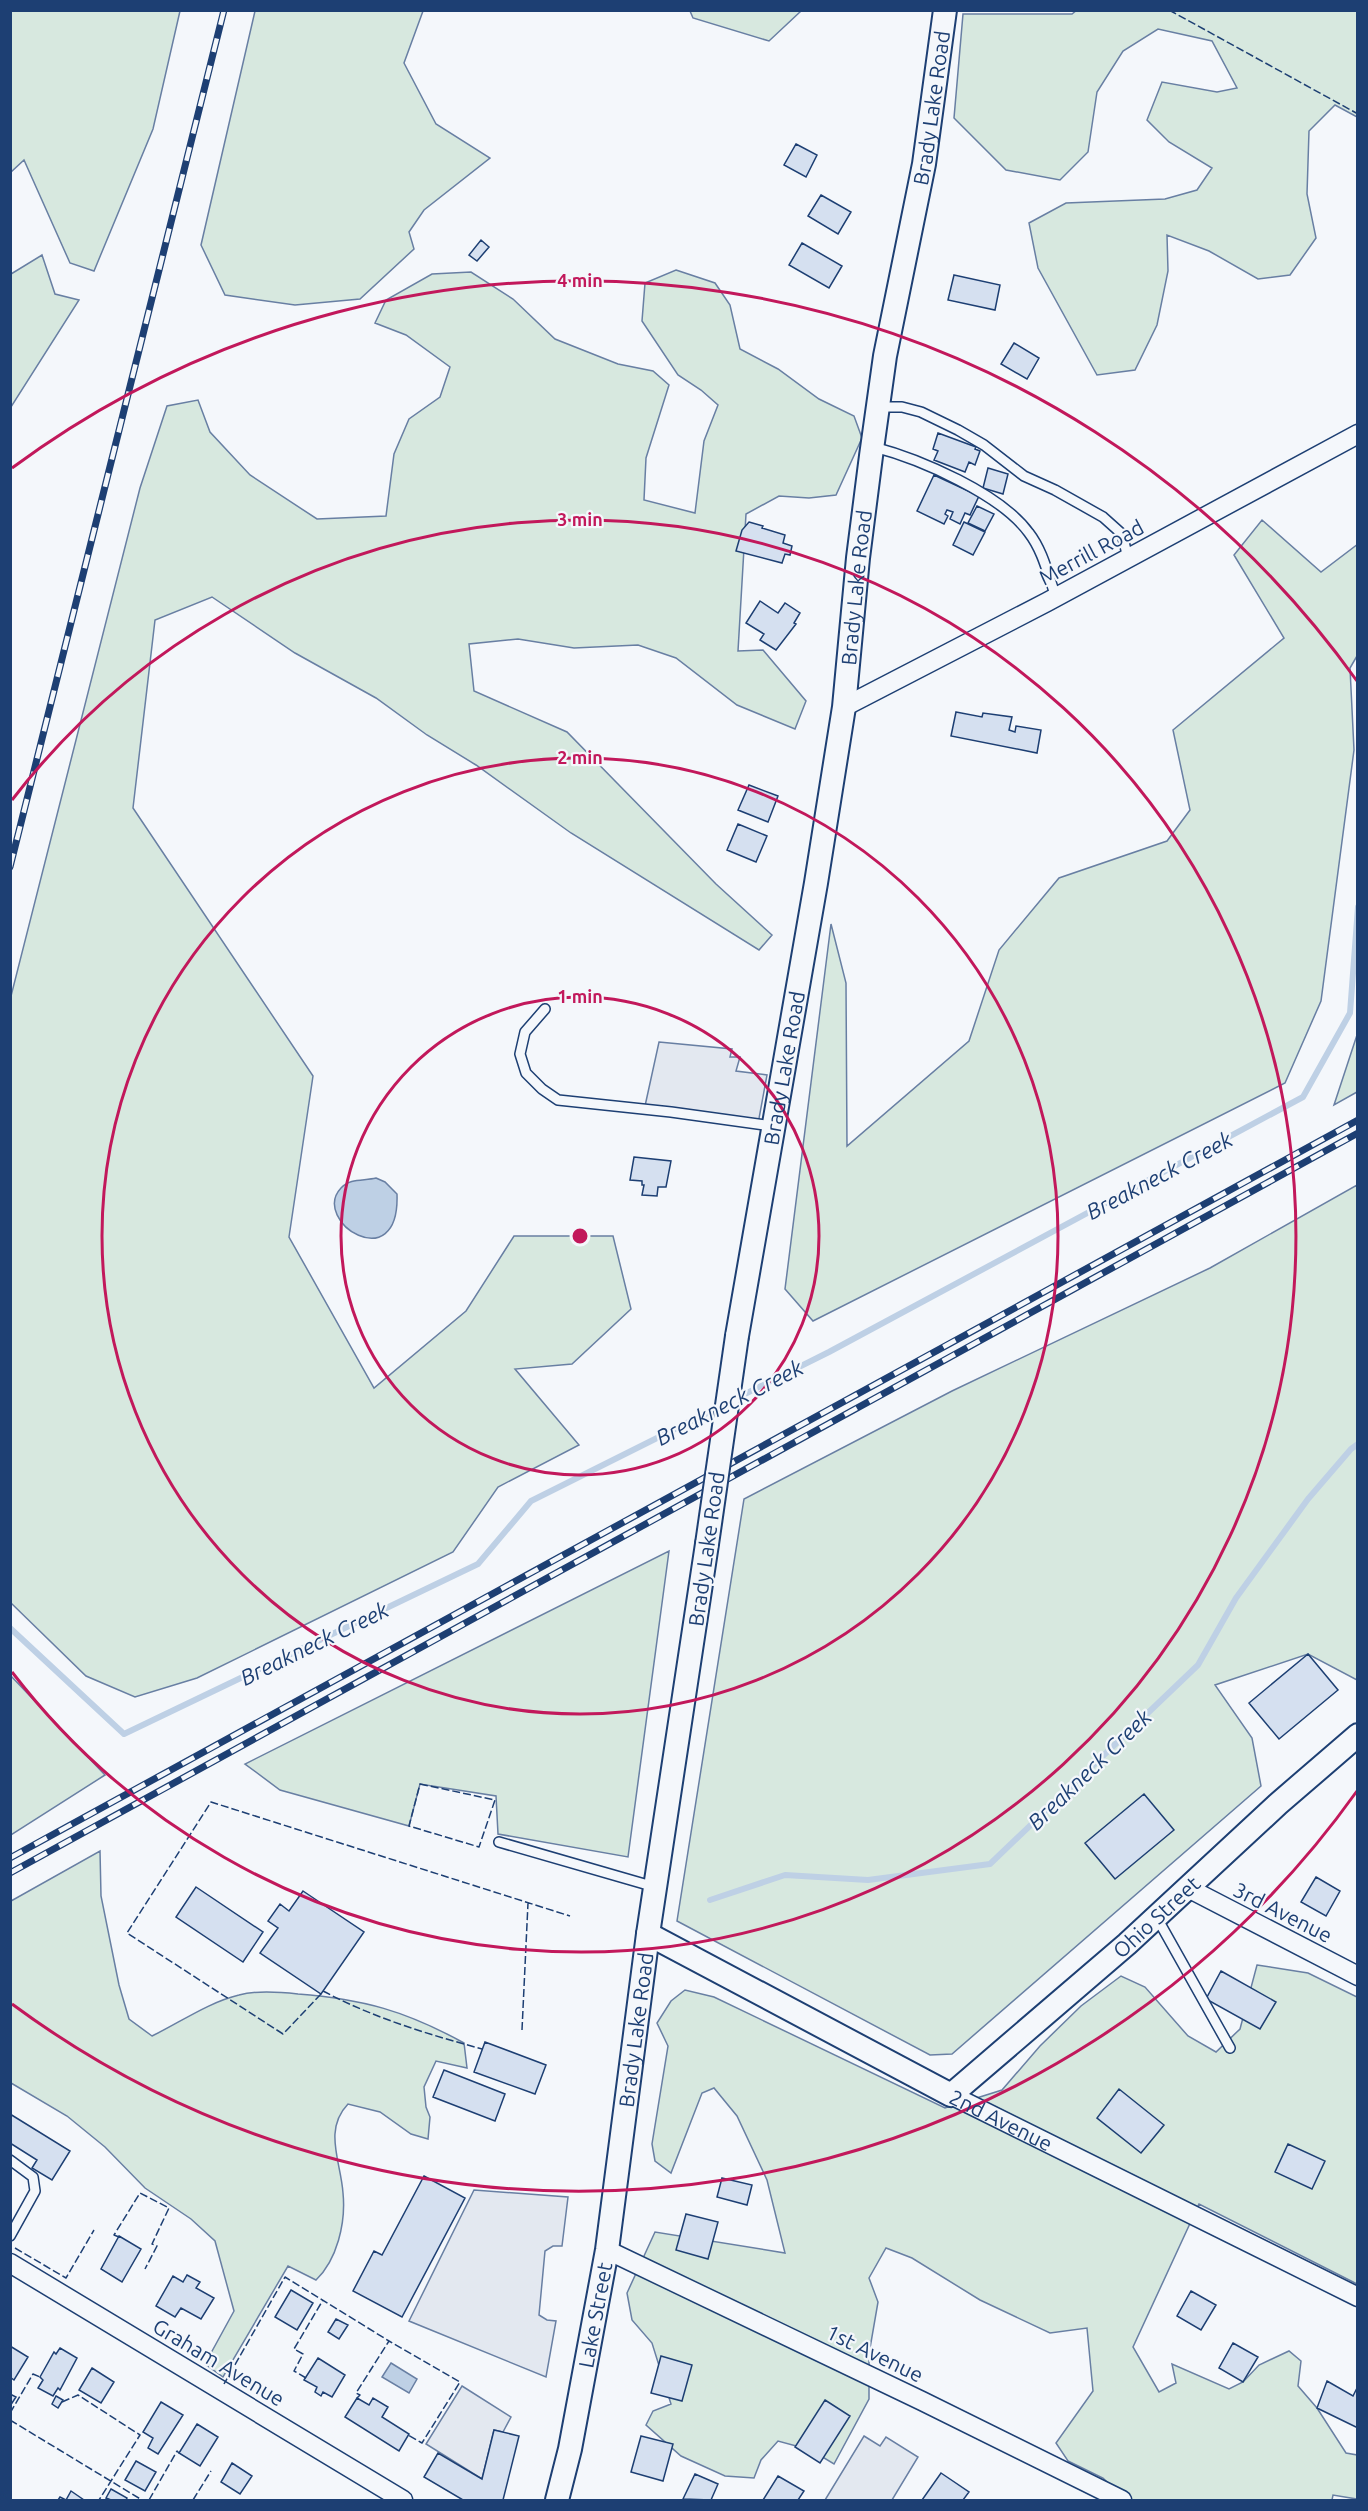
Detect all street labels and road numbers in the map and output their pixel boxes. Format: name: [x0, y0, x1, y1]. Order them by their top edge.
street label: Brady Lake Road: [908, 29, 954, 187]
street label: Brady Lake Road: [836, 509, 876, 666]
street label: Merrill Road: [1035, 514, 1147, 590]
street label: Brady Lake Road: [759, 989, 809, 1147]
street label: Brady Lake Road: [683, 1470, 729, 1628]
street label: Ohio Street: [1108, 1871, 1205, 1963]
street label: 3rd Avenue: [1230, 1877, 1336, 1947]
street label: Brady Lake Road: [614, 1951, 657, 2109]
street label: 2nd Avenue: [946, 2084, 1057, 2155]
street label: Lake Street: [573, 2260, 616, 2370]
street label: Graham Avenue: [149, 2313, 289, 2411]
street label: 1st Avenue: [823, 2319, 927, 2387]

